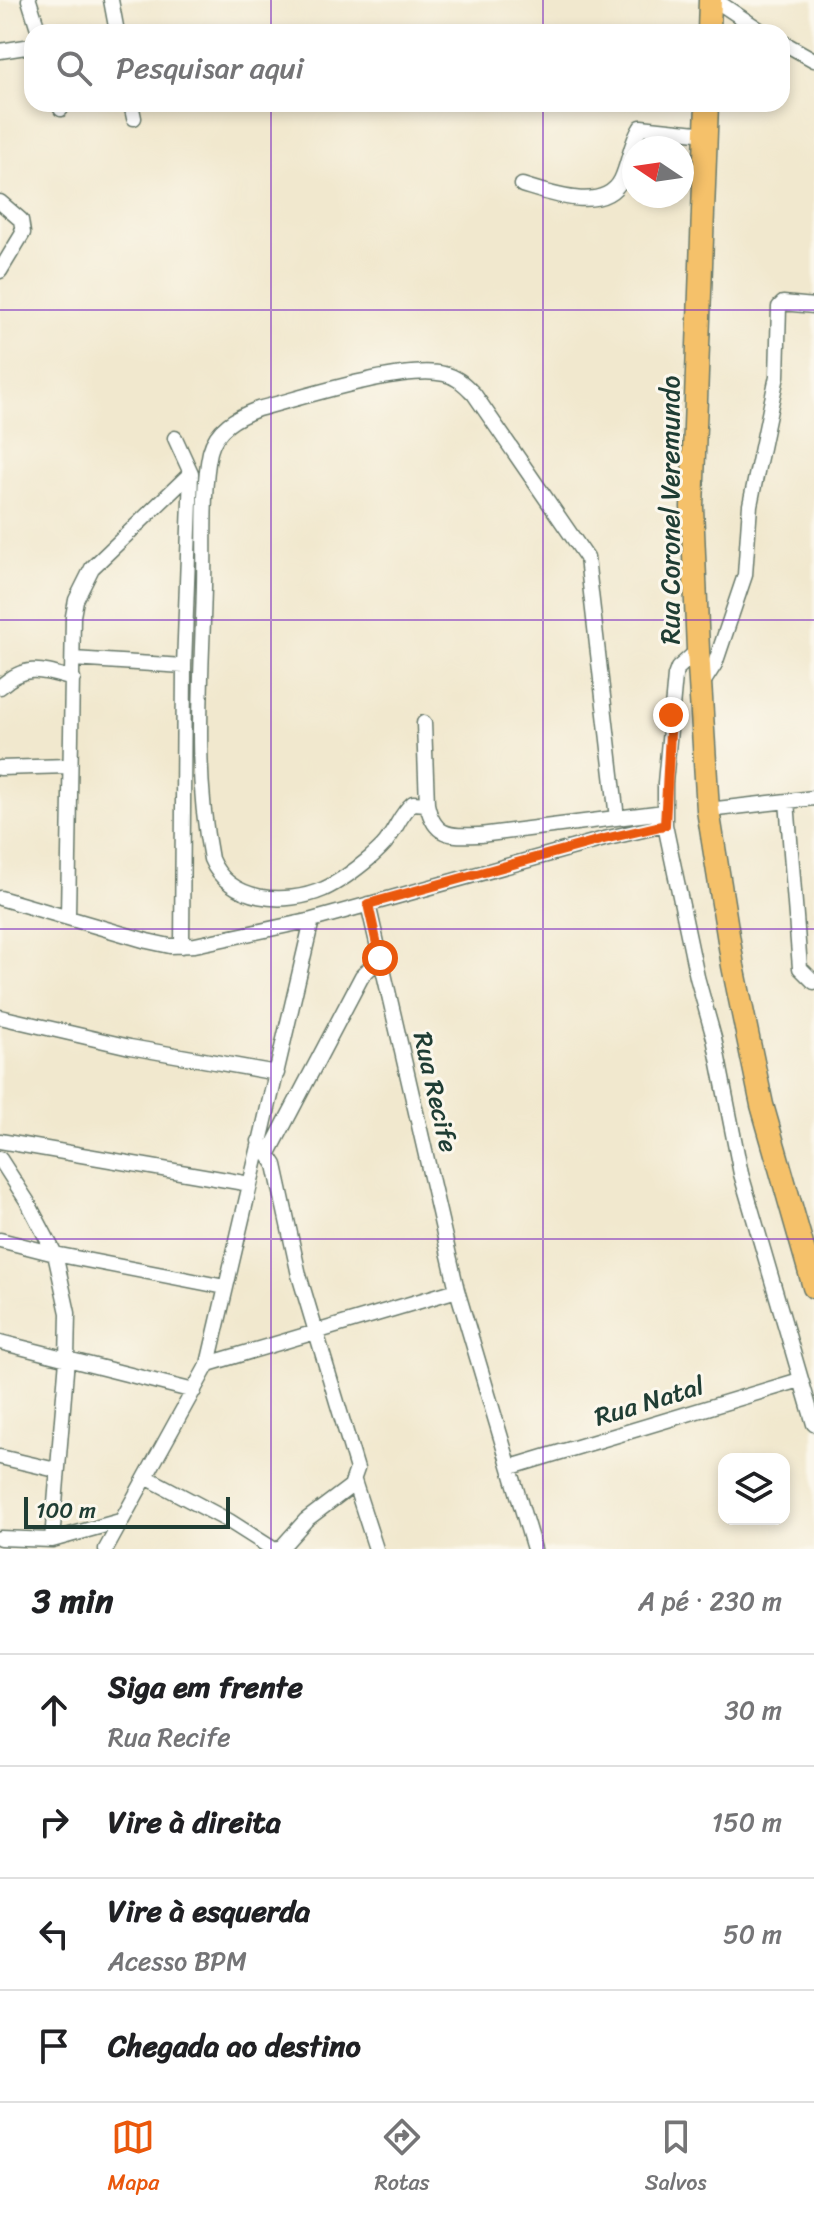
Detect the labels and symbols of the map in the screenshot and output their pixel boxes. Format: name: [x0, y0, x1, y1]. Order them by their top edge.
north arrow: [622, 136, 694, 208]
street label: Rua Coronel Veremundo: [647, 376, 693, 644]
route end: [653, 697, 689, 733]
route start: [362, 940, 398, 976]
street label: Rua Recife: [400, 1027, 472, 1157]
street label: Rua Natal: [588, 1362, 710, 1439]
scale bar: [24, 1493, 230, 1529]

